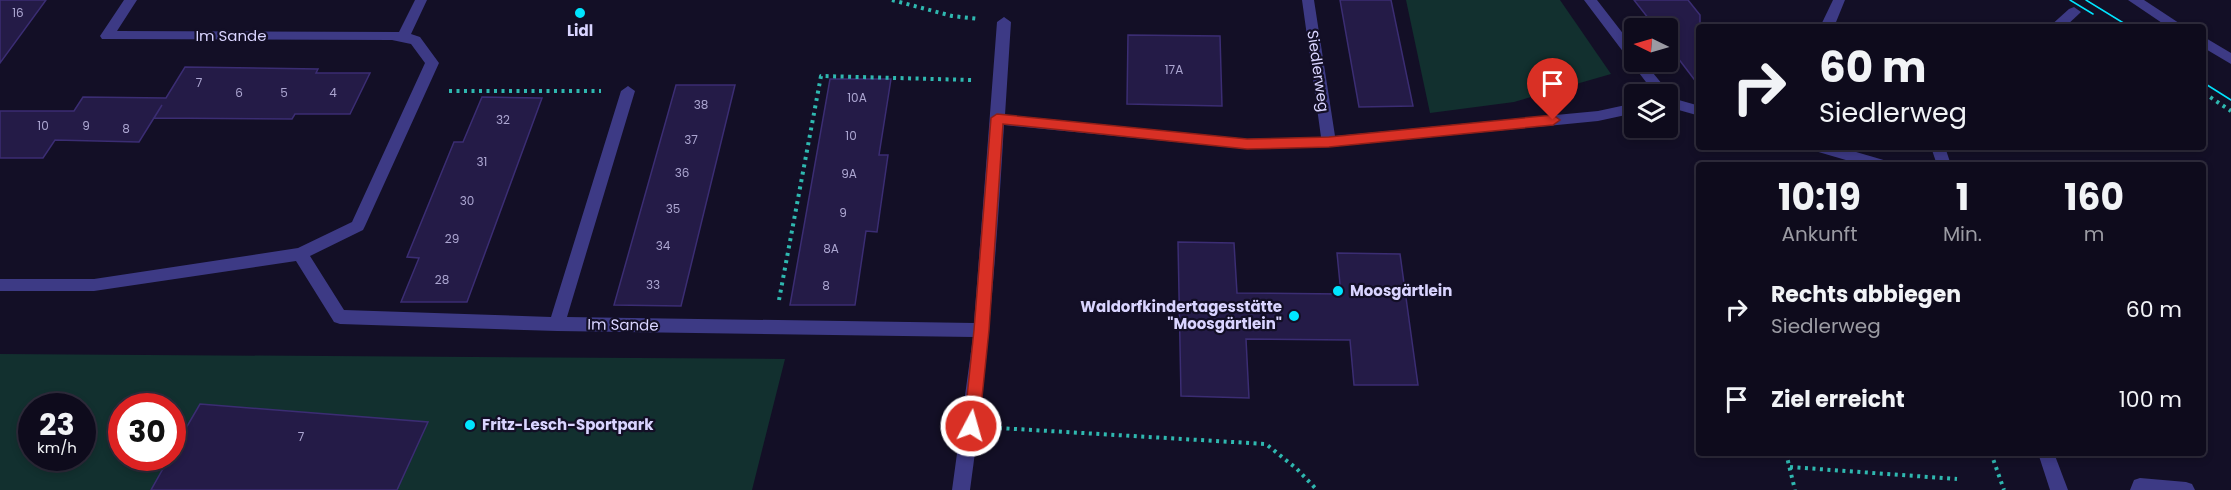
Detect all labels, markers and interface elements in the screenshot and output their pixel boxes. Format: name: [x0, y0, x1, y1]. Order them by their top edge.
house number: 16: [12, 4, 24, 21]
marker: Lidl: [573, 6, 587, 20]
north arrow: [1624, 18, 1678, 72]
map controls: [1624, 18, 1678, 138]
place label: Lidl: [567, 20, 593, 41]
street label: Im Sande: [195, 25, 267, 46]
street label: Siedlerweg: [1302, 29, 1335, 113]
text: 60 m: [1819, 38, 1927, 97]
icon: right: [1720, 48, 1798, 126]
pin: [1527, 58, 1578, 120]
house number: 17A: [1165, 61, 1183, 78]
icon: arrive: [1536, 67, 1569, 100]
house number: 7: [196, 74, 203, 91]
house number: 6: [235, 84, 243, 101]
house number: 5: [280, 84, 288, 101]
house number: 4: [329, 84, 337, 101]
button: layers: [1624, 84, 1678, 138]
house number: 10A: [847, 89, 867, 106]
text: Siedlerweg: [1819, 94, 1967, 131]
house number: 38: [694, 96, 708, 113]
house number: 32: [496, 111, 510, 128]
house number: 10: [37, 117, 49, 134]
house number: 9: [82, 117, 90, 134]
house number: 8: [122, 120, 130, 137]
house number: 10: [845, 127, 857, 144]
house number: 37: [684, 131, 698, 148]
house number: 31: [477, 153, 487, 170]
house number: 36: [675, 164, 689, 181]
house number: 9A: [841, 165, 857, 182]
text: 10:19: [1778, 172, 1861, 223]
text: 1: [1956, 172, 1969, 223]
text: 160: [2064, 172, 2124, 223]
house number: 30: [460, 192, 474, 209]
house number: 35: [666, 200, 680, 217]
house number: 9: [839, 204, 847, 221]
text: Ankunft: [1781, 220, 1857, 248]
text: Min.: [1943, 220, 1982, 248]
text: m: [2084, 220, 2104, 248]
house number: 29: [445, 230, 459, 247]
house number: 34: [656, 237, 671, 254]
house number: 8A: [823, 240, 839, 257]
house number: 28: [435, 271, 449, 288]
house number: 33: [646, 276, 660, 293]
house number: 8: [822, 277, 830, 294]
text: Rechts abbiegen: [1771, 279, 1961, 310]
place label: Moosgärtlein: [1350, 280, 1452, 301]
marker: Moosgärtlein: [1331, 284, 1345, 298]
icon: right: [1720, 293, 1753, 326]
text: 60 m: [2126, 294, 2182, 325]
place label: Waldorfkindertagesstätte "Moosgärtlein": [1080, 296, 1282, 334]
marker: Waldorfkindertagesstätte "Moosgärtlein": [1287, 309, 1301, 323]
text: Siedlerweg: [1771, 312, 1881, 340]
street label: Im Sande: [587, 313, 659, 336]
icon: arrive: [1720, 383, 1753, 416]
text: Ziel erreicht: [1771, 384, 1905, 415]
text: 100 m: [2119, 384, 2182, 415]
speed limit sign: 30: [108, 393, 186, 471]
position arrow: [939, 394, 1003, 458]
text: 23: [39, 403, 75, 446]
place label: Fritz-Lesch-Sportpark: [482, 414, 654, 435]
marker: Fritz-Lesch-Sportpark: [463, 418, 477, 432]
house number: 7: [298, 428, 305, 445]
text: km/h: [37, 437, 77, 458]

